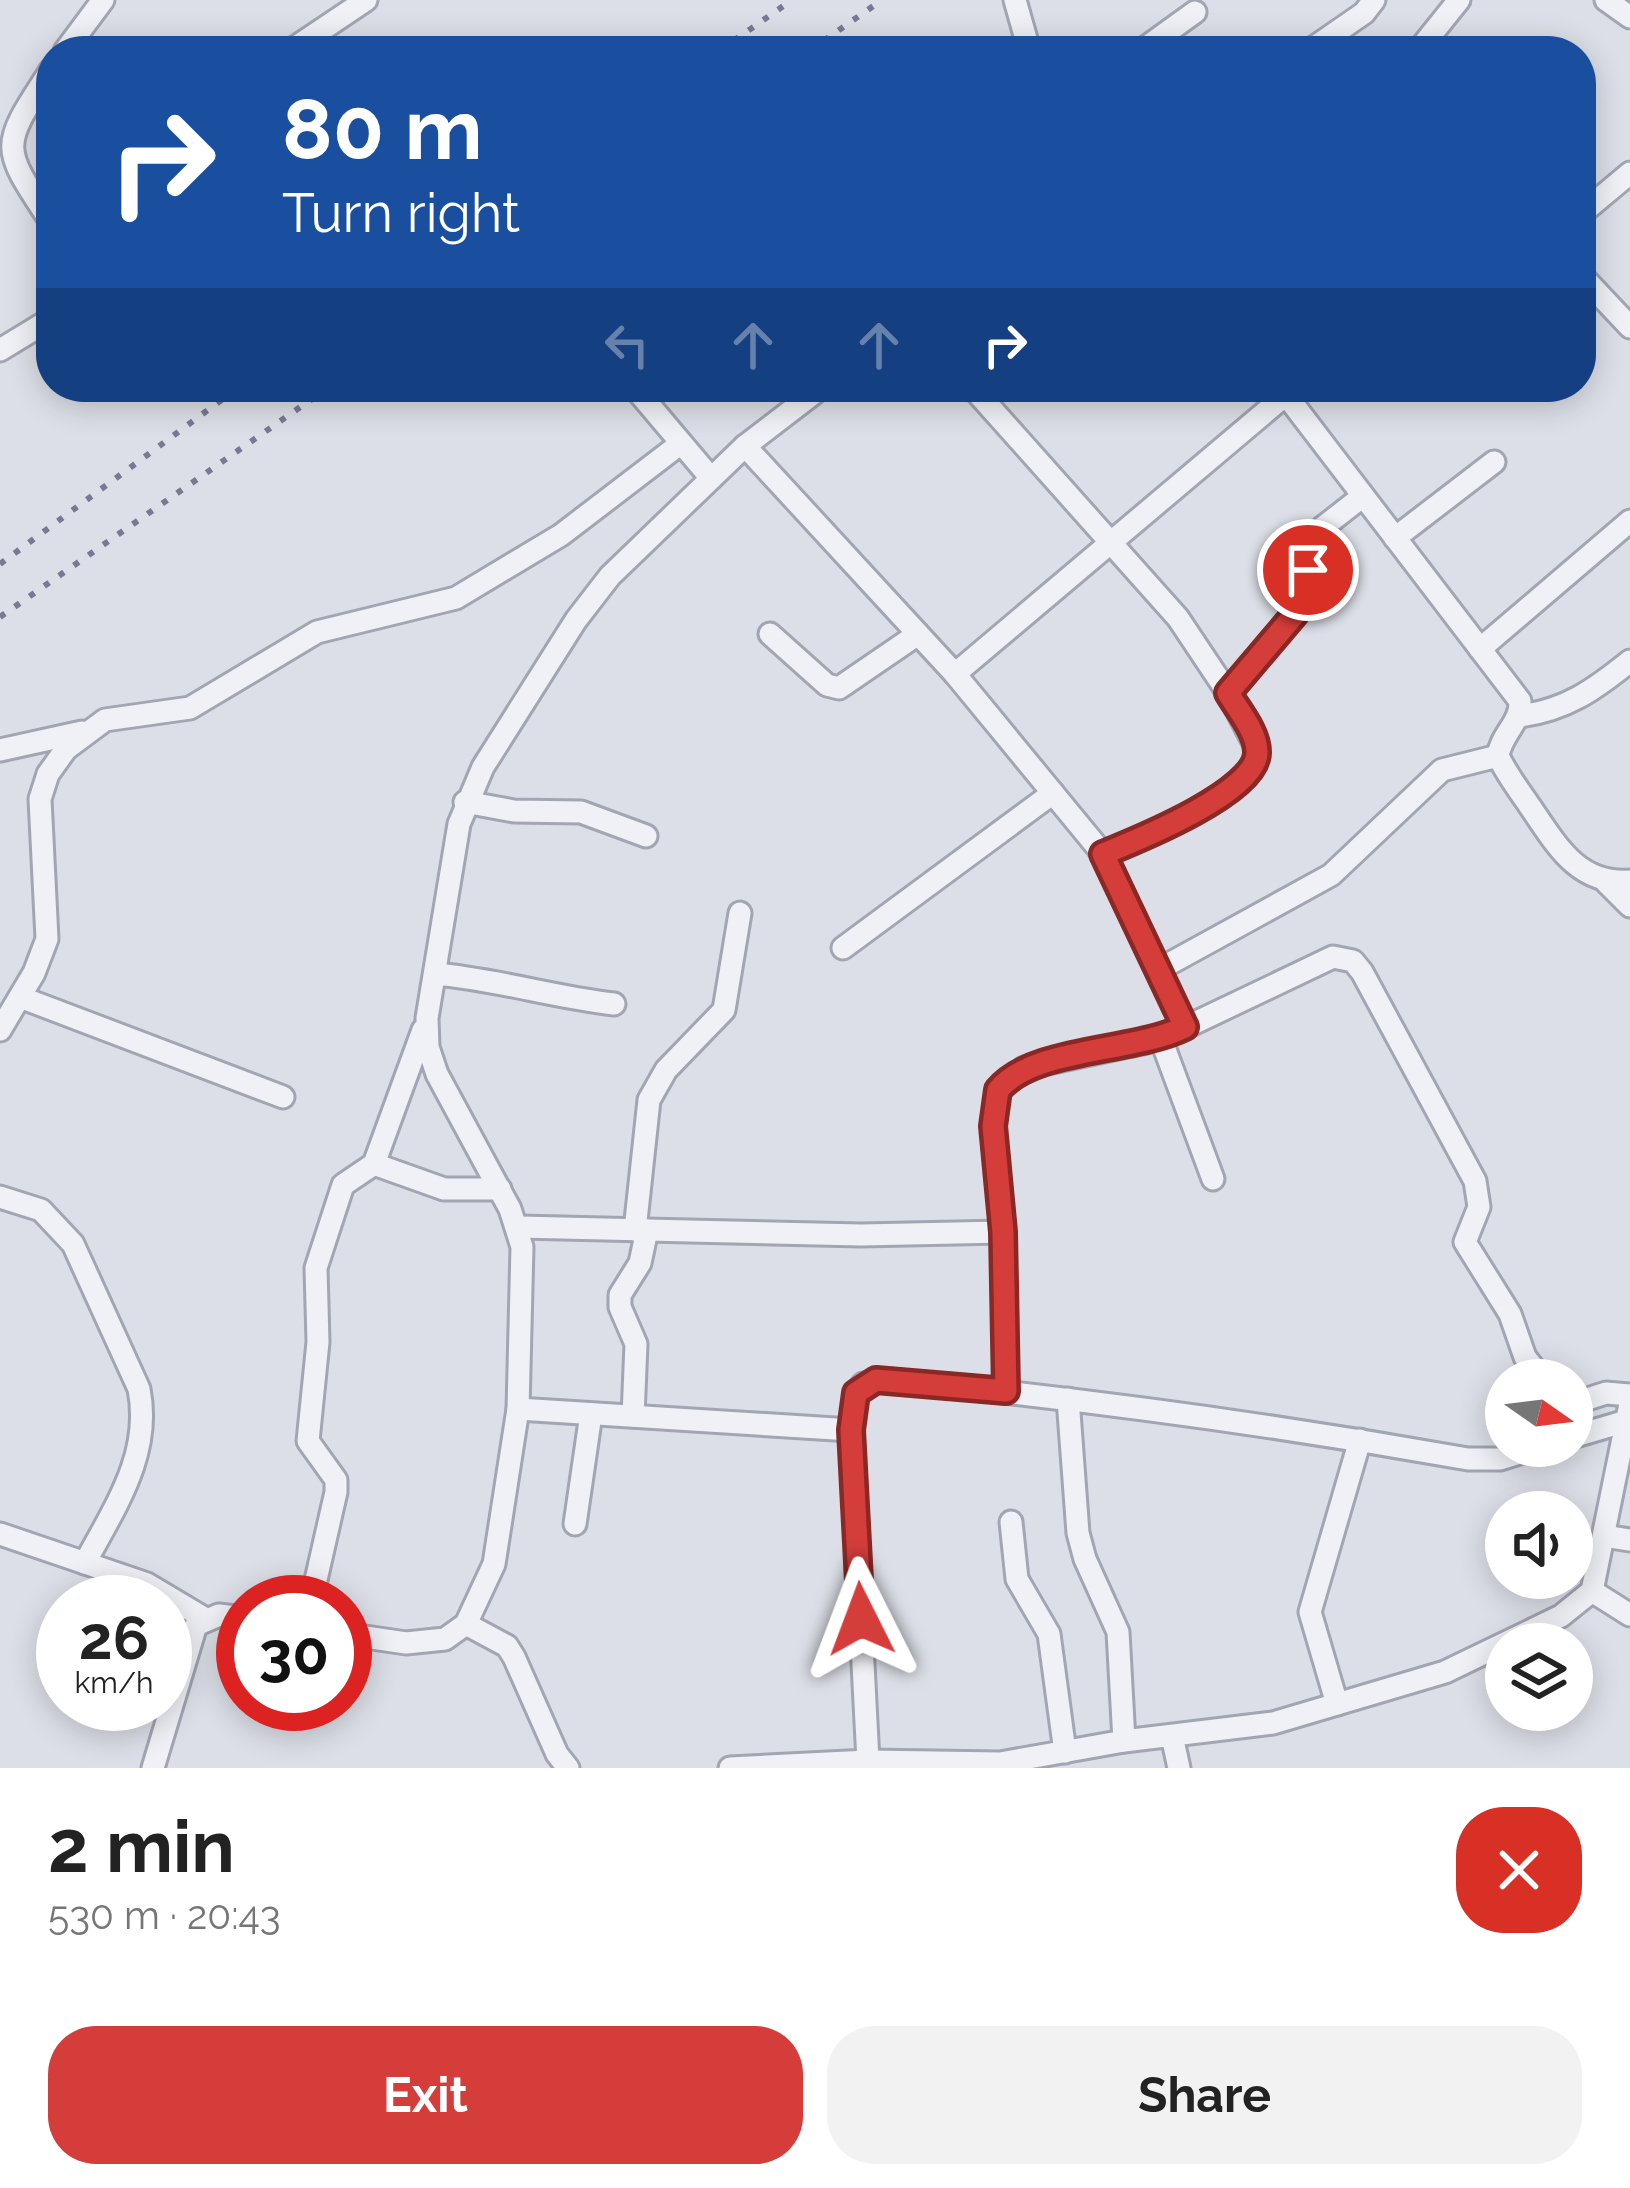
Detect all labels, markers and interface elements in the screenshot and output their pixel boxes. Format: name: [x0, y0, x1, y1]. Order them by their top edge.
text: 80 m: [282, 80, 483, 179]
icon: right: [84, 84, 240, 240]
text: Turn right: [282, 181, 520, 245]
icon: left: [594, 312, 660, 378]
icon: ahead: [720, 312, 786, 378]
icon: ahead: [846, 312, 912, 378]
icon: right: [972, 312, 1038, 378]
pin: [1257, 519, 1359, 621]
icon: arrive: [1275, 537, 1341, 603]
north arrow: [1485, 1359, 1593, 1467]
map controls: [1485, 1359, 1593, 1731]
button: sound: [1485, 1491, 1593, 1599]
position arrow: [798, 1556, 924, 1682]
speed limit sign: 30: [216, 1575, 372, 1731]
text: 26: [79, 1603, 149, 1673]
button: layers: [1485, 1623, 1593, 1731]
text: km/h: [74, 1665, 154, 1700]
text: 2 min: [48, 1804, 235, 1889]
button: close: [1456, 1807, 1582, 1933]
text: 530 m · 20:43: [48, 1892, 281, 1938]
button: Exit: [48, 2026, 803, 2164]
button: Share: [827, 2026, 1582, 2164]

